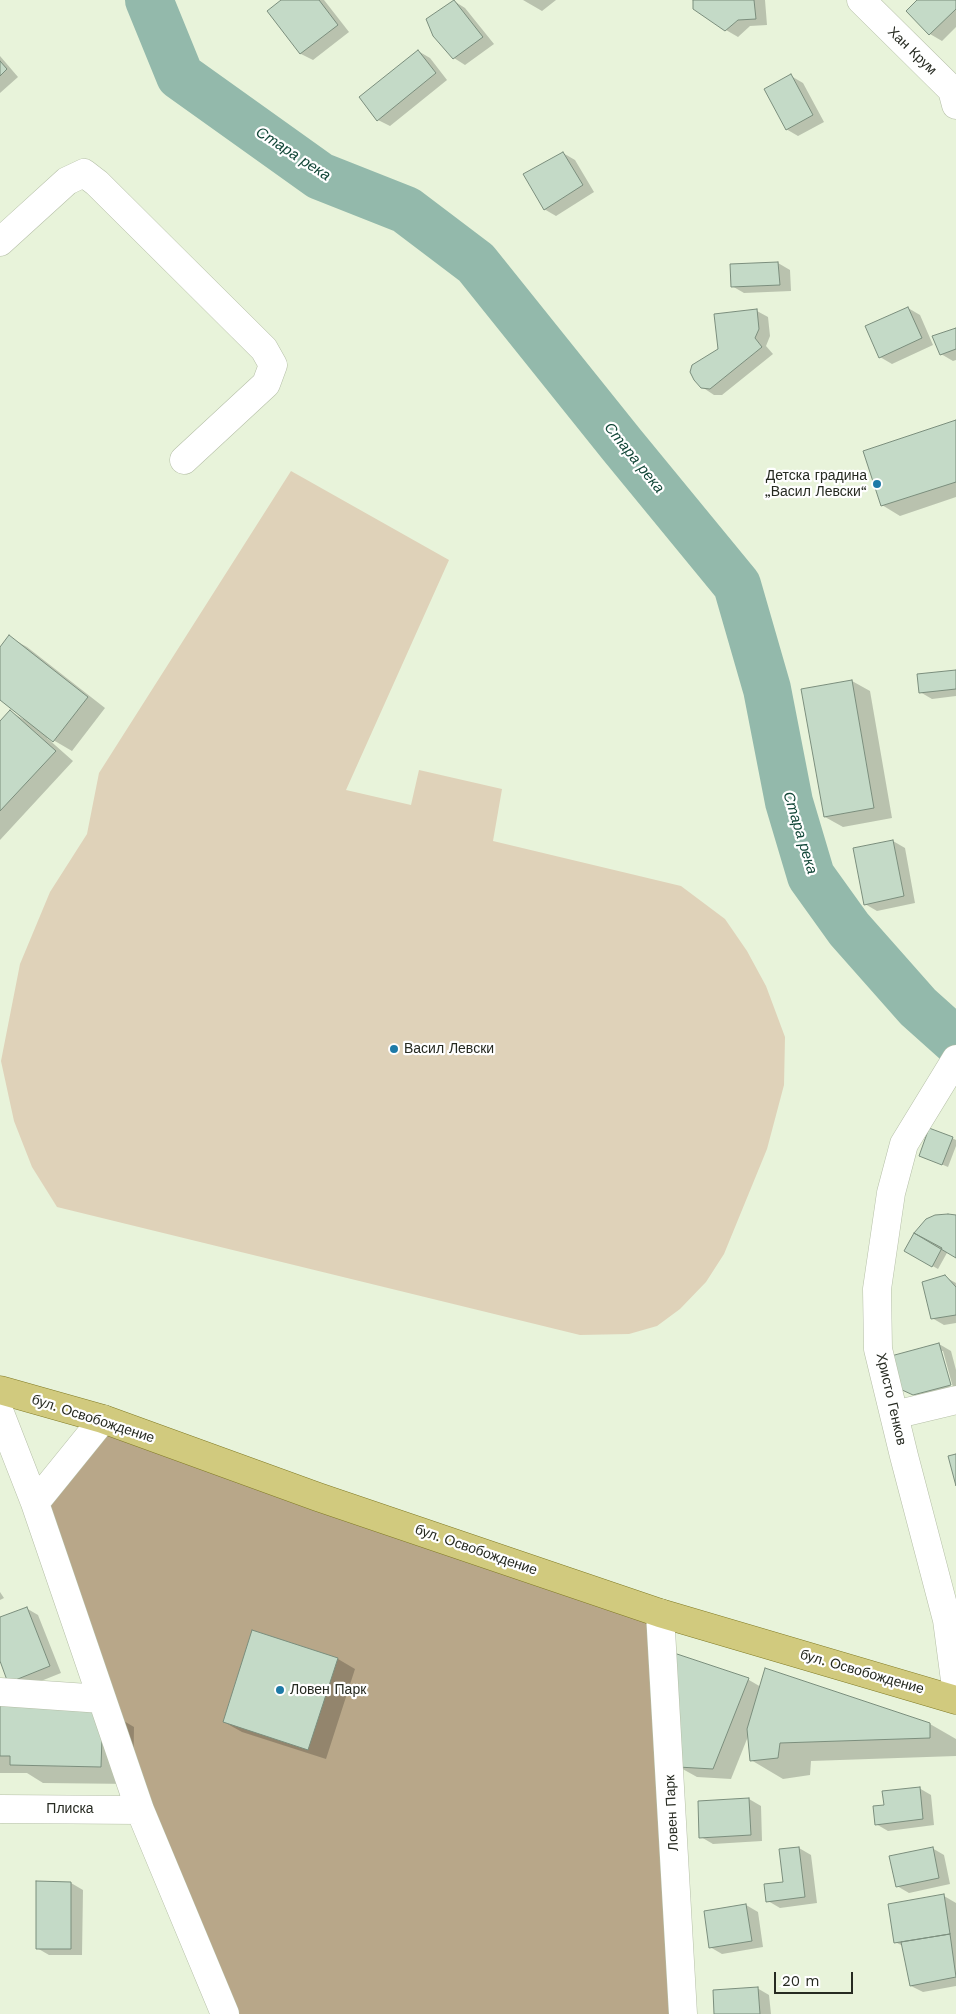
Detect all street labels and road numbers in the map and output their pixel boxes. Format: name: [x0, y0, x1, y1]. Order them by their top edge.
street label: Хан Крум: [884, 23, 940, 79]
street label: Христо Генков: [872, 1351, 910, 1447]
street label: бул. Освобождение: [29, 1391, 157, 1447]
street label: бул. Освобождение: [413, 1521, 539, 1579]
street label: бул. Освобождение: [798, 1646, 926, 1698]
street label: Ловен Парк: [662, 1774, 682, 1852]
street label: Плиска: [46, 1801, 94, 1817]

